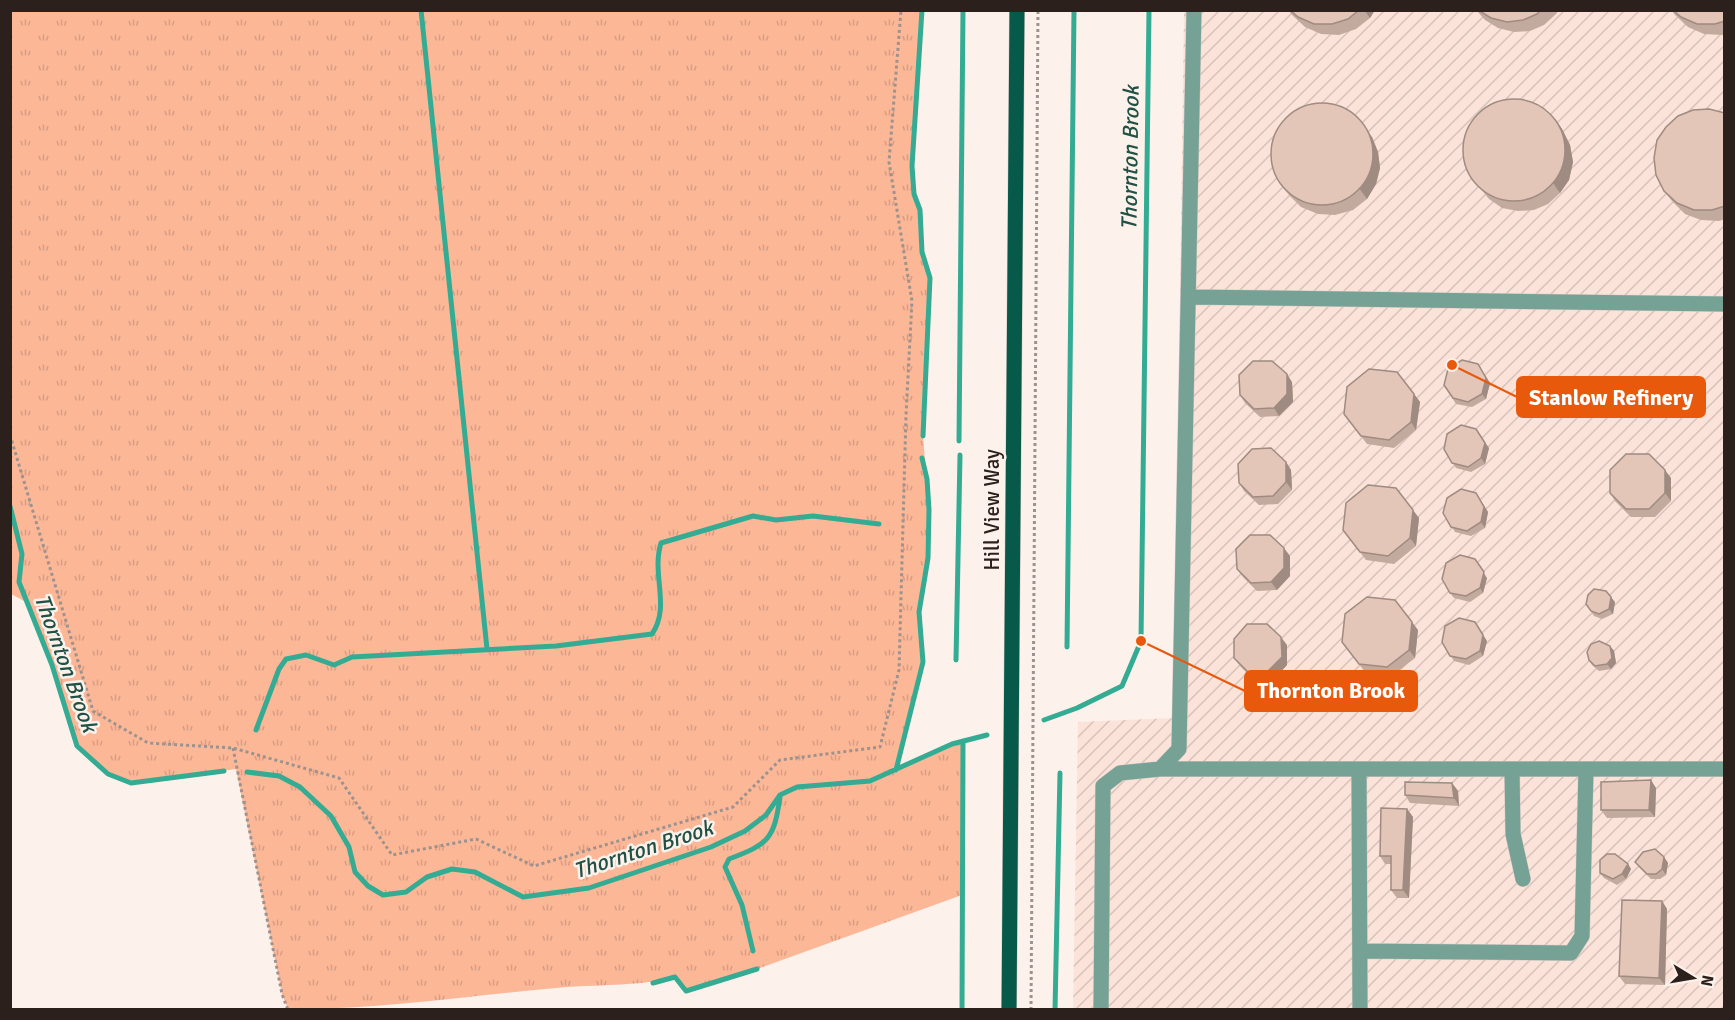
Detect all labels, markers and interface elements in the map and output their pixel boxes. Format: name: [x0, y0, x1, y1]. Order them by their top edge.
water label: Thornton Brook: [1115, 83, 1145, 231]
callout: Stanlow Refinery: [1517, 377, 1705, 417]
text: Stanlow Refinery: [1529, 384, 1693, 411]
street label: Hill View Way: [979, 449, 1005, 571]
water label: Thornton Brook: [29, 590, 104, 737]
callout: Thornton Brook: [1245, 671, 1417, 711]
text: Thornton Brook: [1257, 677, 1406, 704]
water label: Thornton Brook: [570, 813, 718, 884]
north arrow: [1663, 948, 1723, 1008]
text: N: [1696, 973, 1718, 988]

